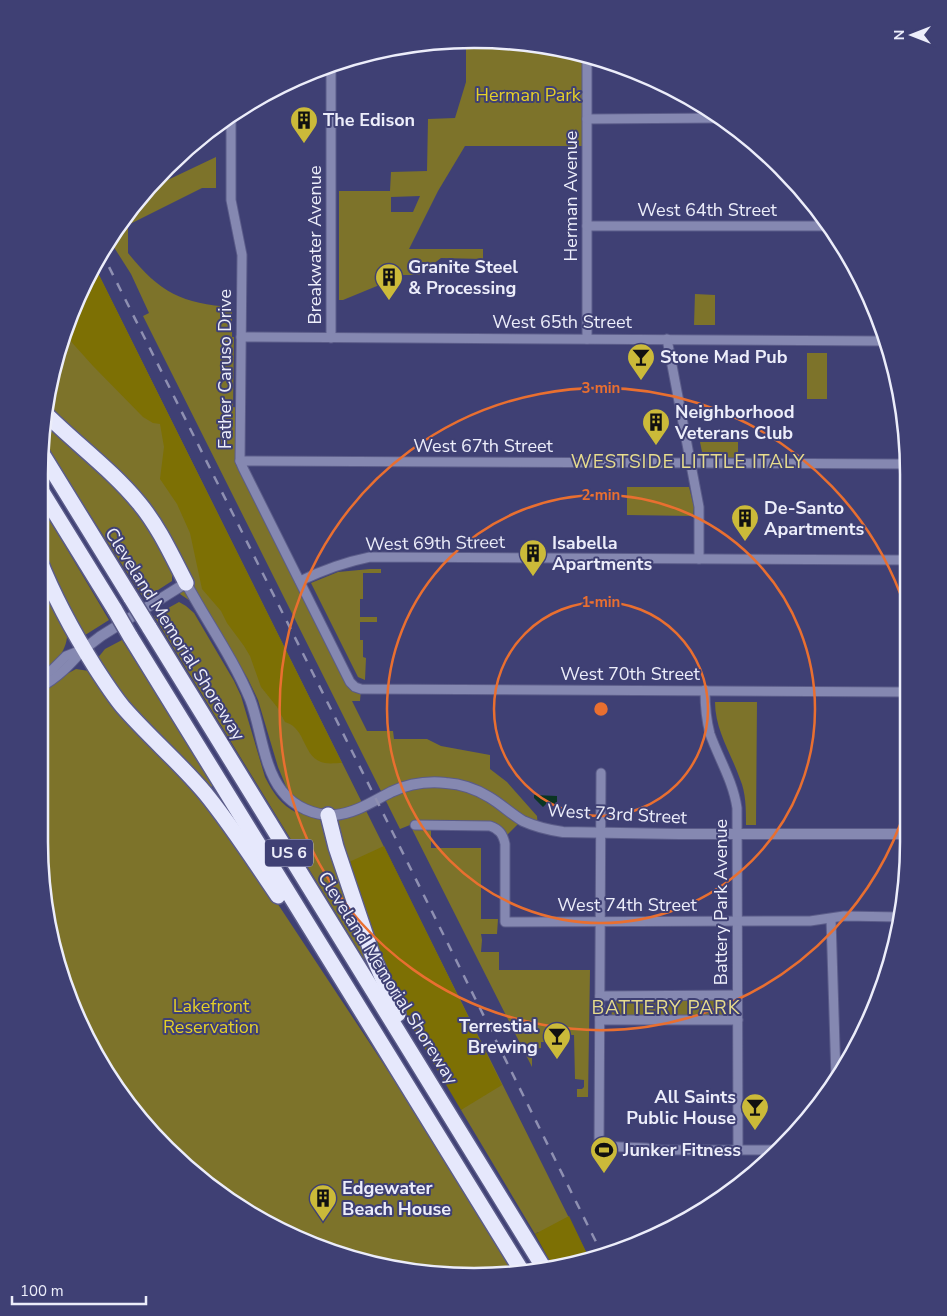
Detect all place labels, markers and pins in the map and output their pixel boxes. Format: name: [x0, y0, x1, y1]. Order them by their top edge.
building icon: The Edison: [289, 105, 319, 144]
place label: The Edison: [323, 108, 415, 132]
place label: Granite Steel & Processing: [408, 255, 518, 300]
building icon: Granite Steel & Processing: [374, 262, 404, 301]
bar icon: Stone Mad Pub: [626, 342, 656, 381]
place label: Stone Mad Pub: [660, 345, 788, 369]
place label: Neighborhood Veterans Club: [674, 400, 795, 445]
building icon: Neighborhood Veterans Club: [641, 407, 671, 446]
place label: De-Santo Apartments: [764, 496, 864, 541]
building icon: De-Santo Apartments: [730, 503, 760, 542]
place label: Isabella Apartments: [552, 531, 652, 576]
building icon: Isabella Apartments: [518, 538, 548, 577]
centre of rings: [592, 700, 610, 718]
place label: Terrestial Brewing: [459, 1014, 538, 1059]
bar icon: Terrestial Brewing: [542, 1021, 572, 1060]
place label: All Saints Public House: [626, 1085, 736, 1130]
bar icon: All Saints Public House: [740, 1092, 770, 1131]
sports icon: Junker Fitness: [589, 1135, 619, 1174]
place label: Junker Fitness: [622, 1138, 741, 1162]
place label: Edgewater Beach House: [342, 1176, 451, 1221]
building icon: Edgewater Beach House: [308, 1183, 338, 1222]

